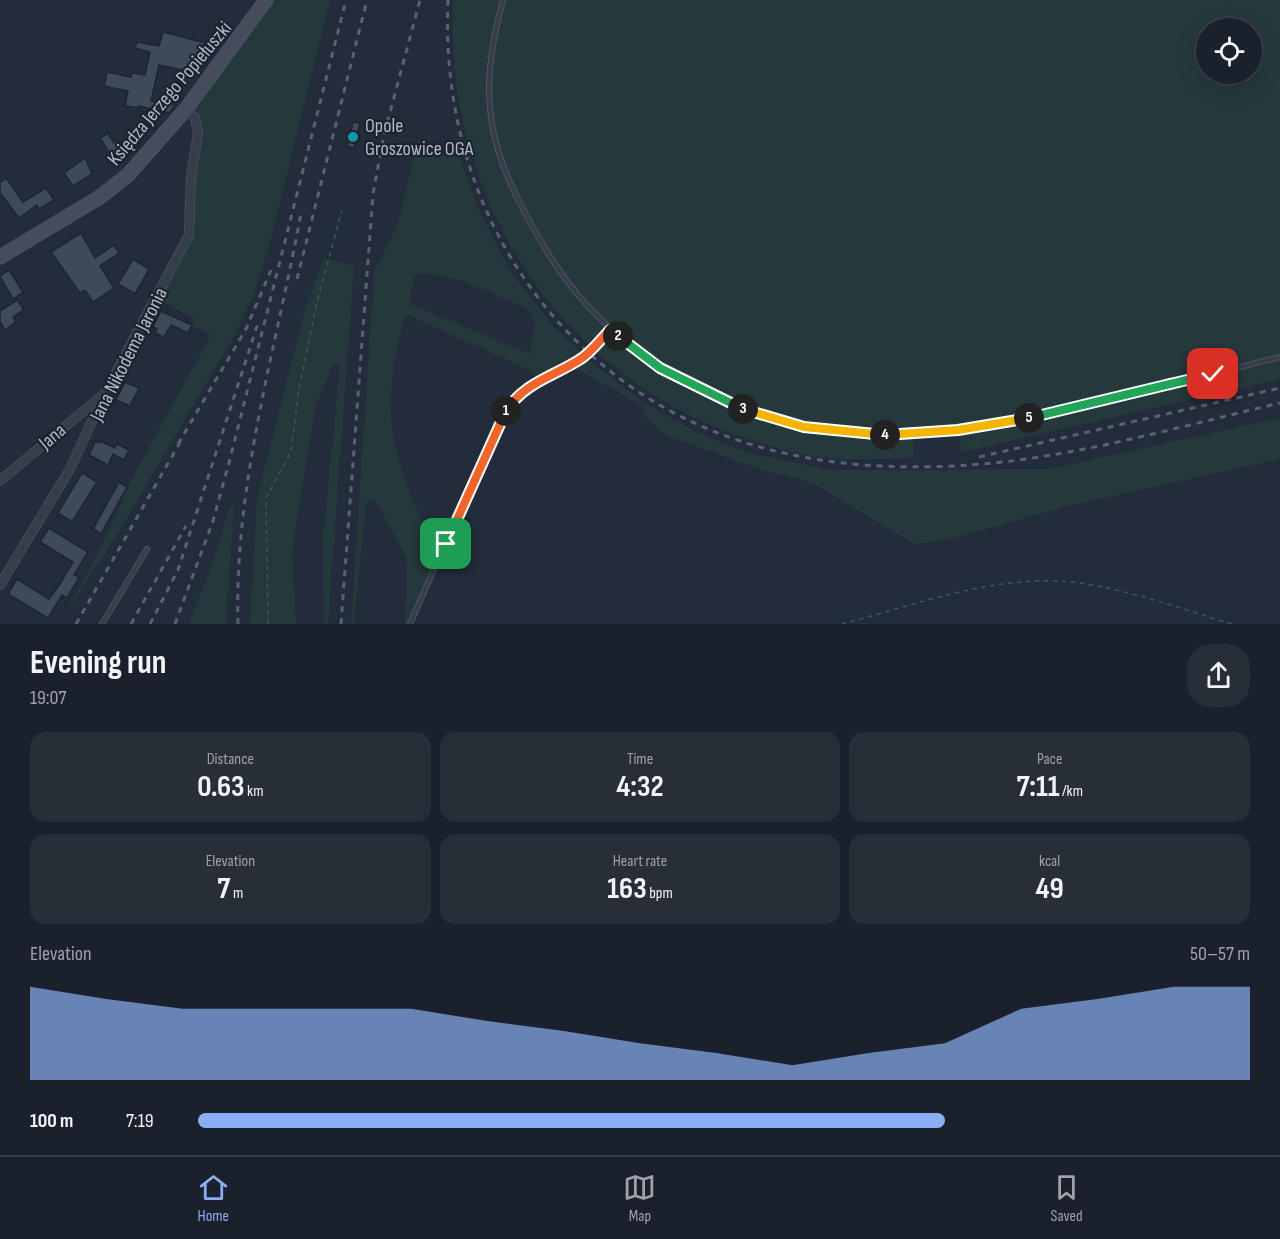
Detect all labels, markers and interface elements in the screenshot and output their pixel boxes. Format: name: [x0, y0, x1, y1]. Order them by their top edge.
street label: Księdza Jerzego Popiełuszki: [102, 17, 237, 171]
map controls: [1196, 18, 1262, 84]
button: locate: [1196, 18, 1262, 84]
place label: Opole Groszowice OGA: [365, 114, 474, 161]
marker: Opole Groszowice OGA: [346, 130, 360, 144]
street label: Jana Nikodema Jaronia: [85, 284, 173, 426]
pin: 2: [603, 321, 633, 351]
text: 2: [614, 326, 622, 345]
pin: [1187, 348, 1238, 399]
icon: check: [1196, 357, 1229, 390]
pin: 3: [728, 394, 758, 424]
pin: 1: [491, 396, 521, 426]
text: 3: [739, 399, 747, 418]
text: 1: [503, 401, 509, 420]
pin: 5: [1014, 403, 1044, 433]
text: 5: [1025, 408, 1033, 427]
street label: Jana: [33, 419, 71, 456]
pin: 4: [870, 420, 900, 450]
text: 4: [881, 425, 889, 444]
pin: [420, 518, 471, 569]
icon: arrive: [429, 527, 462, 560]
text: Evening run: [30, 643, 166, 683]
button: share: [1187, 644, 1250, 707]
text: 19:07: [30, 686, 67, 710]
text: Distance: [207, 750, 254, 769]
text: Time: [627, 750, 653, 769]
text: Pace: [1037, 750, 1062, 769]
text: 0.63: [197, 769, 245, 805]
text: 4:32: [616, 769, 664, 805]
text: 7:11: [1016, 769, 1060, 805]
text: km: [245, 782, 263, 801]
text: /km: [1060, 782, 1083, 801]
text: Elevation: [206, 852, 255, 871]
text: Heart rate: [613, 852, 667, 871]
text: kcal: [1039, 852, 1060, 871]
text: 7: [217, 871, 230, 907]
text: 163: [607, 871, 647, 907]
text: 49: [1036, 871, 1064, 907]
text: m: [230, 884, 243, 903]
text: bpm: [647, 884, 673, 903]
text: Elevation: [30, 942, 92, 966]
text: 50–57 m: [1190, 942, 1250, 966]
text: 100 m: [30, 1109, 73, 1133]
text: 7:19: [126, 1109, 154, 1133]
tab: Home: [197, 1171, 230, 1226]
tab: Map: [623, 1171, 656, 1226]
tab: Saved: [1050, 1171, 1083, 1226]

